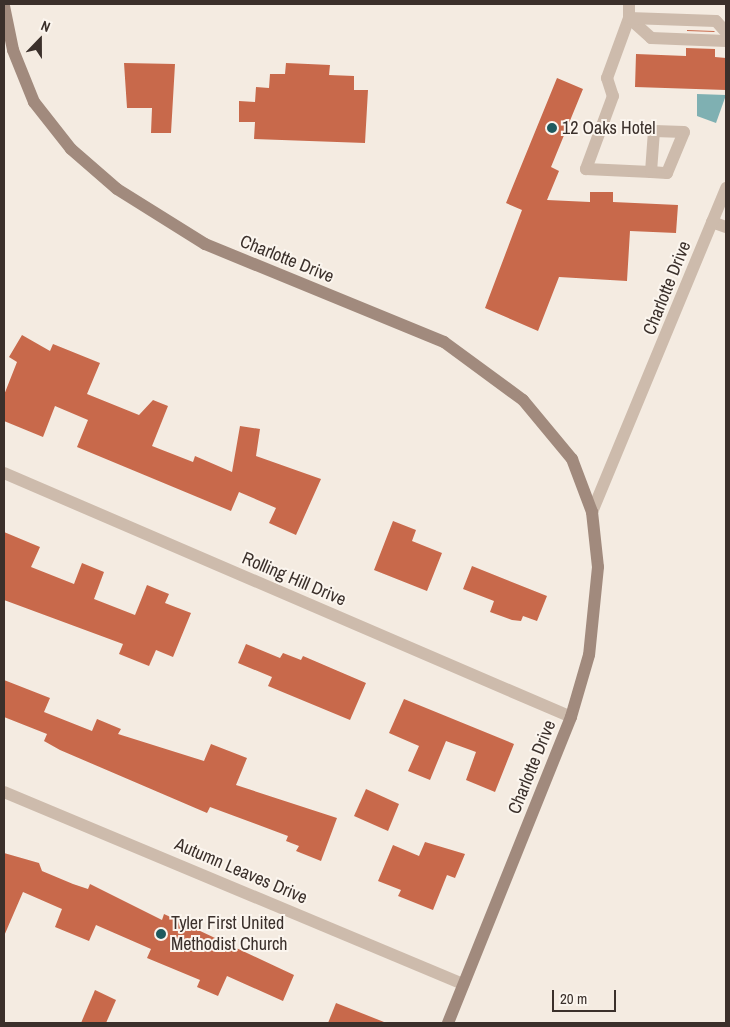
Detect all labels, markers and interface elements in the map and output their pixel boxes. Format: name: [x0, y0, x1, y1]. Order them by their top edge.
north arrow: [15, 15, 65, 65]
text: N: [38, 16, 53, 36]
place label: 12 Oaks Hotel: [562, 117, 656, 139]
marker: 12 Oaks Hotel: [546, 122, 558, 134]
street label: Charlotte Drive: [237, 230, 337, 288]
street label: Charlotte Drive: [638, 238, 696, 338]
street label: Rolling Hill Drive: [239, 547, 349, 611]
street label: Charlotte Drive: [503, 717, 561, 817]
street label: Autumn Leaves Drive: [171, 833, 311, 909]
place label: Tyler First United Methodist Church: [171, 913, 287, 956]
marker: Tyler First United Methodist Church: [155, 928, 167, 940]
scale bar: [555, 980, 619, 1012]
text: 20 m: [560, 988, 587, 1009]

